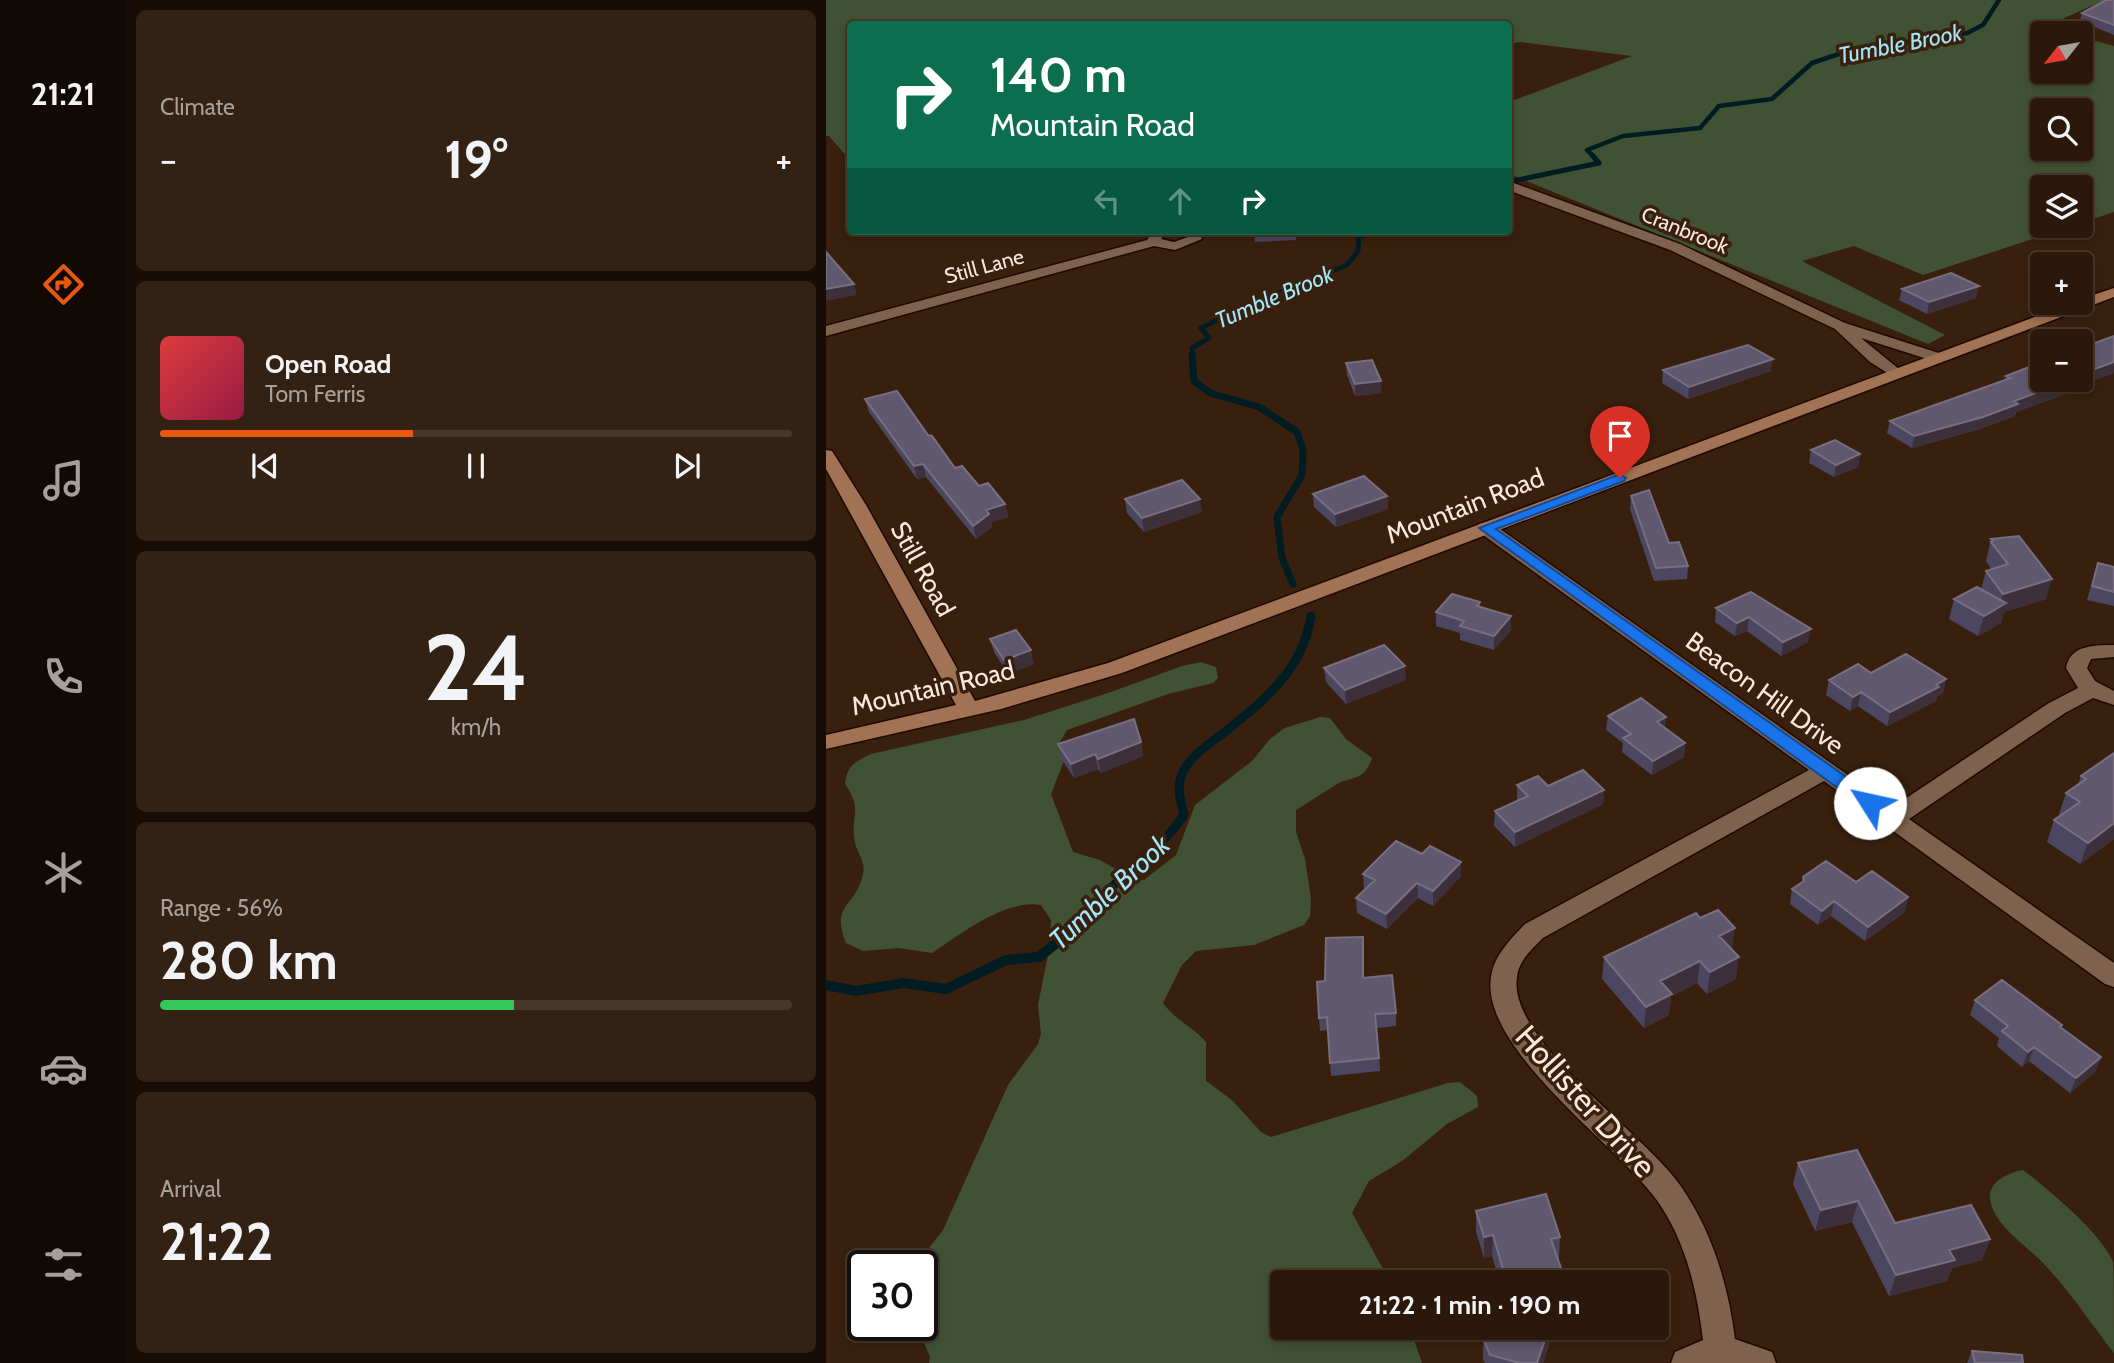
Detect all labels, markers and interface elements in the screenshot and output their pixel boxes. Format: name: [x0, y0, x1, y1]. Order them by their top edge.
water label: Tumble Brook: [1836, 18, 1965, 70]
north arrow: [2030, 21, 2093, 84]
map controls: [2030, 21, 2093, 392]
text: 140 m: [990, 45, 1127, 104]
icon: right: [875, 49, 966, 140]
text: 21:21: [31, 74, 95, 113]
text: Climate: [160, 93, 235, 121]
button: search: [2030, 98, 2093, 161]
text: Mountain Road: [990, 105, 1195, 144]
text: 19°: [444, 128, 508, 191]
text: −: [160, 136, 177, 183]
text: +: [775, 136, 792, 183]
button: layers: [2030, 175, 2093, 238]
icon: left: [1088, 182, 1126, 220]
icon: ahead: [1161, 182, 1199, 220]
icon: right: [1234, 182, 1272, 220]
street label: Cranbrook: [1638, 201, 1733, 259]
street label: Still Lane: [942, 243, 1027, 289]
button: +: [2030, 252, 2093, 315]
water label: Tumble Brook: [1211, 259, 1338, 334]
icon: directions: [39, 260, 88, 309]
button: −: [2030, 329, 2093, 392]
text: Open Road: [265, 348, 391, 380]
text: Tom Ferris: [265, 380, 365, 408]
pin: [1590, 406, 1650, 478]
icon: arrive: [1601, 417, 1639, 455]
icon: previous: [246, 447, 284, 485]
icon: pause: [457, 447, 495, 485]
icon: next: [668, 447, 706, 485]
icon: music: [39, 456, 88, 505]
street label: Mountain Road: [1382, 461, 1548, 551]
street label: Still Road: [884, 516, 962, 622]
text: 24: [424, 612, 528, 723]
street label: Beacon Hill Drive: [1680, 625, 1850, 761]
icon: phone: [39, 652, 88, 701]
street label: Mountain Road: [848, 654, 1018, 722]
text: km/h: [451, 713, 501, 741]
position arrow: [1833, 766, 1907, 840]
water label: Tumble Brook: [1041, 827, 1177, 957]
icon: climate: [39, 848, 88, 897]
text: Range · 56%: [160, 894, 283, 922]
text: 280 km: [160, 929, 338, 992]
street label: Hollister Drive: [1508, 1017, 1664, 1185]
icon: car: [39, 1044, 88, 1093]
text: Arrival: [160, 1175, 221, 1203]
text: 21:22: [160, 1210, 273, 1273]
icon: filters: [39, 1240, 88, 1289]
speed limit sign: 30: [847, 1250, 938, 1341]
text: 21:22 · 1 min · 190 m: [1359, 1289, 1580, 1321]

